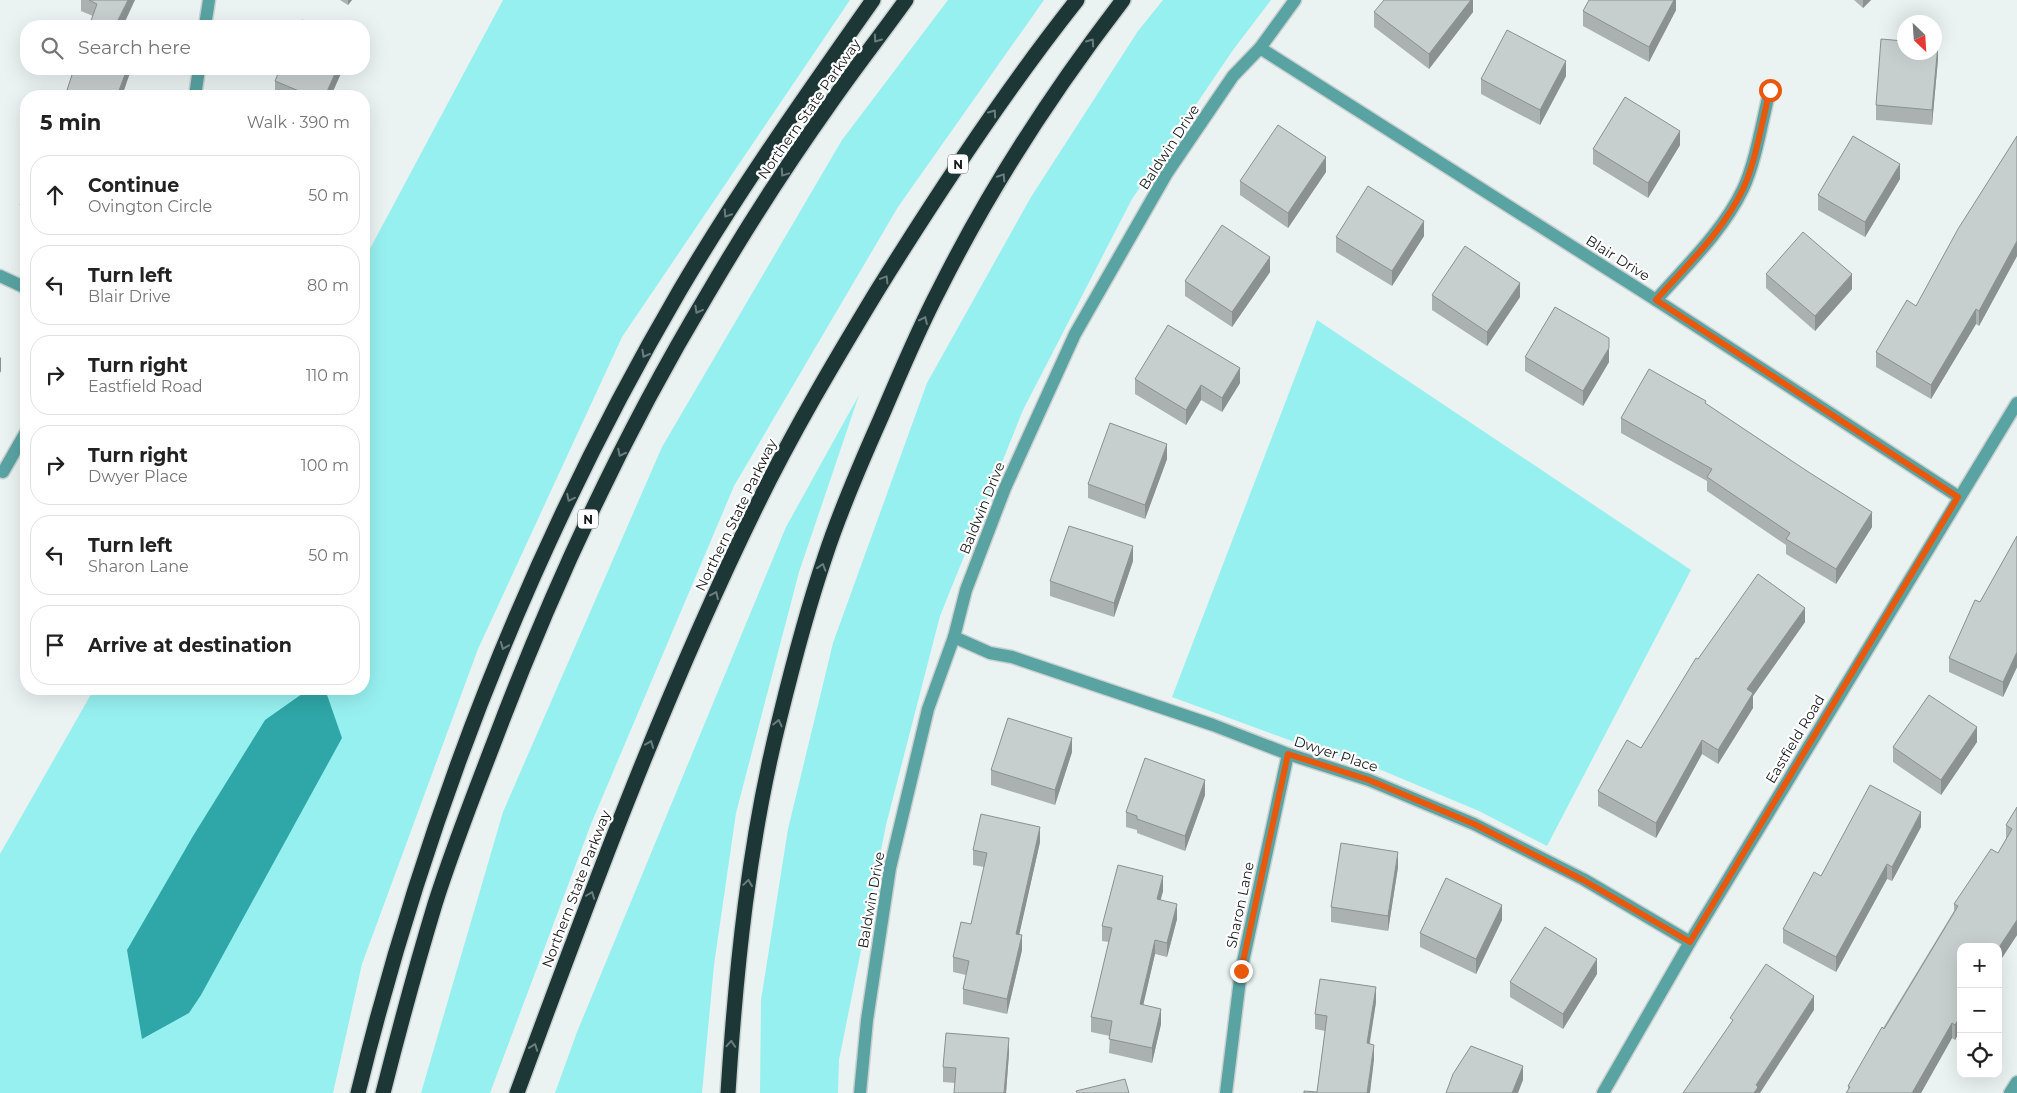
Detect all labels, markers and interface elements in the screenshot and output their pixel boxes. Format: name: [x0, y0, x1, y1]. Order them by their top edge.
north arrow: [1897, 15, 1942, 60]
search box: [20, 20, 370, 75]
icon: search: [38, 34, 66, 62]
one-way arrow: [874, 34, 883, 43]
street label: Northern State Parkway: [754, 35, 865, 183]
text: Search here: [78, 36, 191, 59]
one-way arrow: [1085, 38, 1094, 48]
route start: [1759, 79, 1782, 102]
street label: Baldwin Drive: [1135, 101, 1203, 193]
text: 5 min: [40, 110, 101, 135]
one-way arrow: [987, 110, 996, 119]
text: Walk · 390 m: [247, 113, 350, 132]
road number: N: [948, 154, 968, 173]
one-way arrow: [781, 167, 790, 176]
text: Continue: [88, 174, 179, 197]
one-way arrow: [995, 174, 1005, 183]
icon: ahead: [41, 181, 69, 209]
text: 50 m: [308, 186, 349, 205]
text: Ovington Circle: [88, 197, 212, 216]
one-way arrow: [724, 208, 733, 217]
street label: Blair Drive: [1583, 231, 1653, 285]
text: Turn left: [88, 264, 173, 287]
icon: left: [41, 271, 69, 299]
one-way arrow: [879, 275, 889, 284]
text: 80 m: [307, 276, 349, 295]
text: Blair Drive: [88, 287, 171, 306]
one-way arrow: [694, 305, 704, 314]
one-way arrow: [918, 316, 929, 325]
one-way arrow: [641, 348, 651, 357]
text: Turn right: [88, 354, 188, 377]
icon: right: [41, 361, 69, 389]
text: 110 m: [306, 366, 349, 385]
text: Eastfield Road: [88, 377, 203, 396]
street label: Northern State Parkway: [691, 436, 781, 594]
text: Turn right: [88, 444, 188, 467]
one-way arrow: [617, 448, 627, 457]
icon: right: [41, 451, 69, 479]
text: 100 m: [301, 456, 349, 475]
street label: Baldwin Drive: [955, 459, 1009, 557]
text: Dwyer Place: [88, 467, 188, 486]
one-way arrow: [566, 493, 577, 502]
road number: N: [578, 509, 598, 528]
text: Turn left: [88, 534, 173, 557]
icon: left: [41, 541, 69, 569]
text: 50 m: [308, 546, 349, 565]
text: Sharon Lane: [88, 557, 189, 576]
one-way arrow: [816, 563, 826, 571]
one-way arrow: [708, 591, 718, 600]
icon: arrive: [41, 631, 69, 659]
text: Arrive at destination: [88, 634, 292, 657]
one-way arrow: [500, 642, 510, 650]
street label: Eastfield Road: [1761, 691, 1829, 787]
one-way arrow: [772, 719, 783, 728]
street label: Dwyer Place: [1292, 732, 1380, 776]
one-way arrow: [644, 740, 655, 749]
street label: Northern State Parkway: [538, 807, 615, 970]
street label: Baldwin Drive: [854, 850, 888, 950]
street label: Sharon Lane: [1222, 860, 1258, 950]
one-way arrow: [743, 878, 753, 887]
one-way arrow: [585, 891, 595, 900]
map controls: [1957, 943, 2002, 1078]
button: +: [1957, 943, 2002, 988]
route end: [1230, 960, 1253, 983]
button: −: [1957, 988, 2002, 1033]
button: locate: [1957, 1033, 2002, 1078]
one-way arrow: [726, 1040, 737, 1048]
one-way arrow: [528, 1043, 538, 1052]

